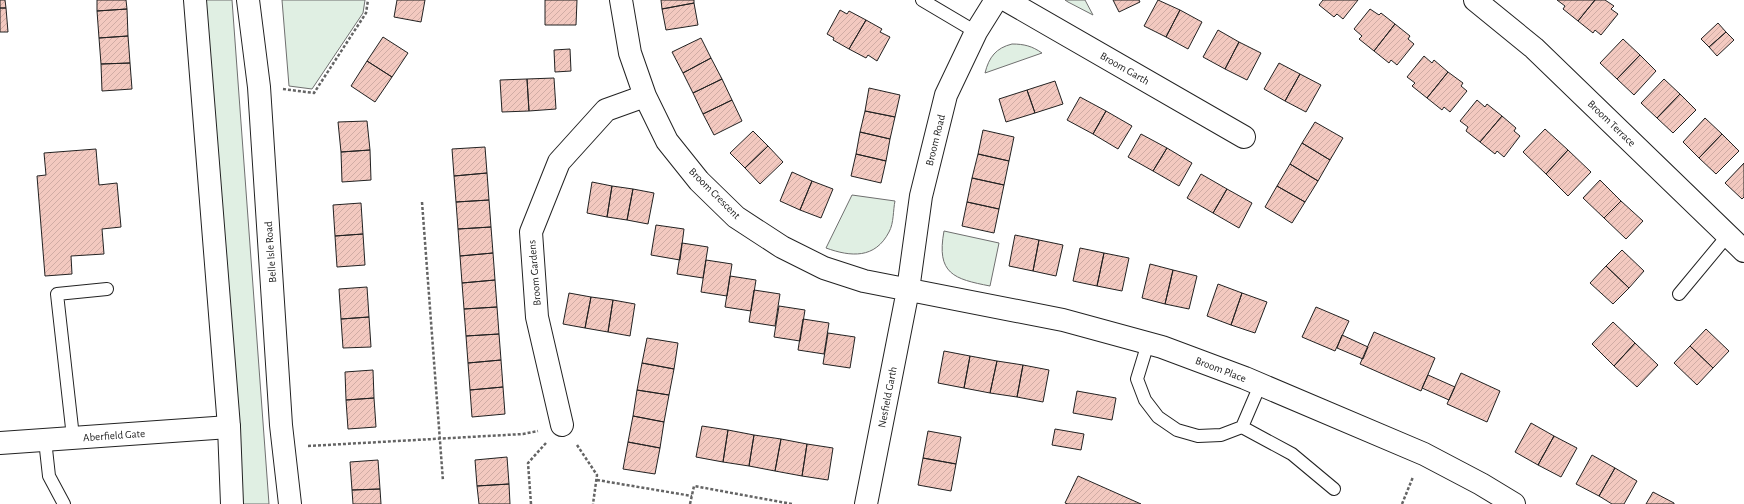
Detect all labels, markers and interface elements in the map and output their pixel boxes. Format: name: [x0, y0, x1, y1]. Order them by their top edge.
street label: Broom Garth: [1098, 50, 1151, 87]
street label: Broom Terrace: [1586, 98, 1638, 149]
street label: Broom Road: [924, 113, 947, 167]
street label: Broom Crescent: [687, 166, 743, 221]
street label: Belle Isle Road: [263, 221, 278, 283]
street label: Broom Gardens: [526, 240, 543, 306]
street label: Broom Place: [1194, 355, 1248, 384]
street label: Nesfield Garth: [876, 366, 899, 429]
street label: Aberfield Gate: [83, 428, 145, 443]

